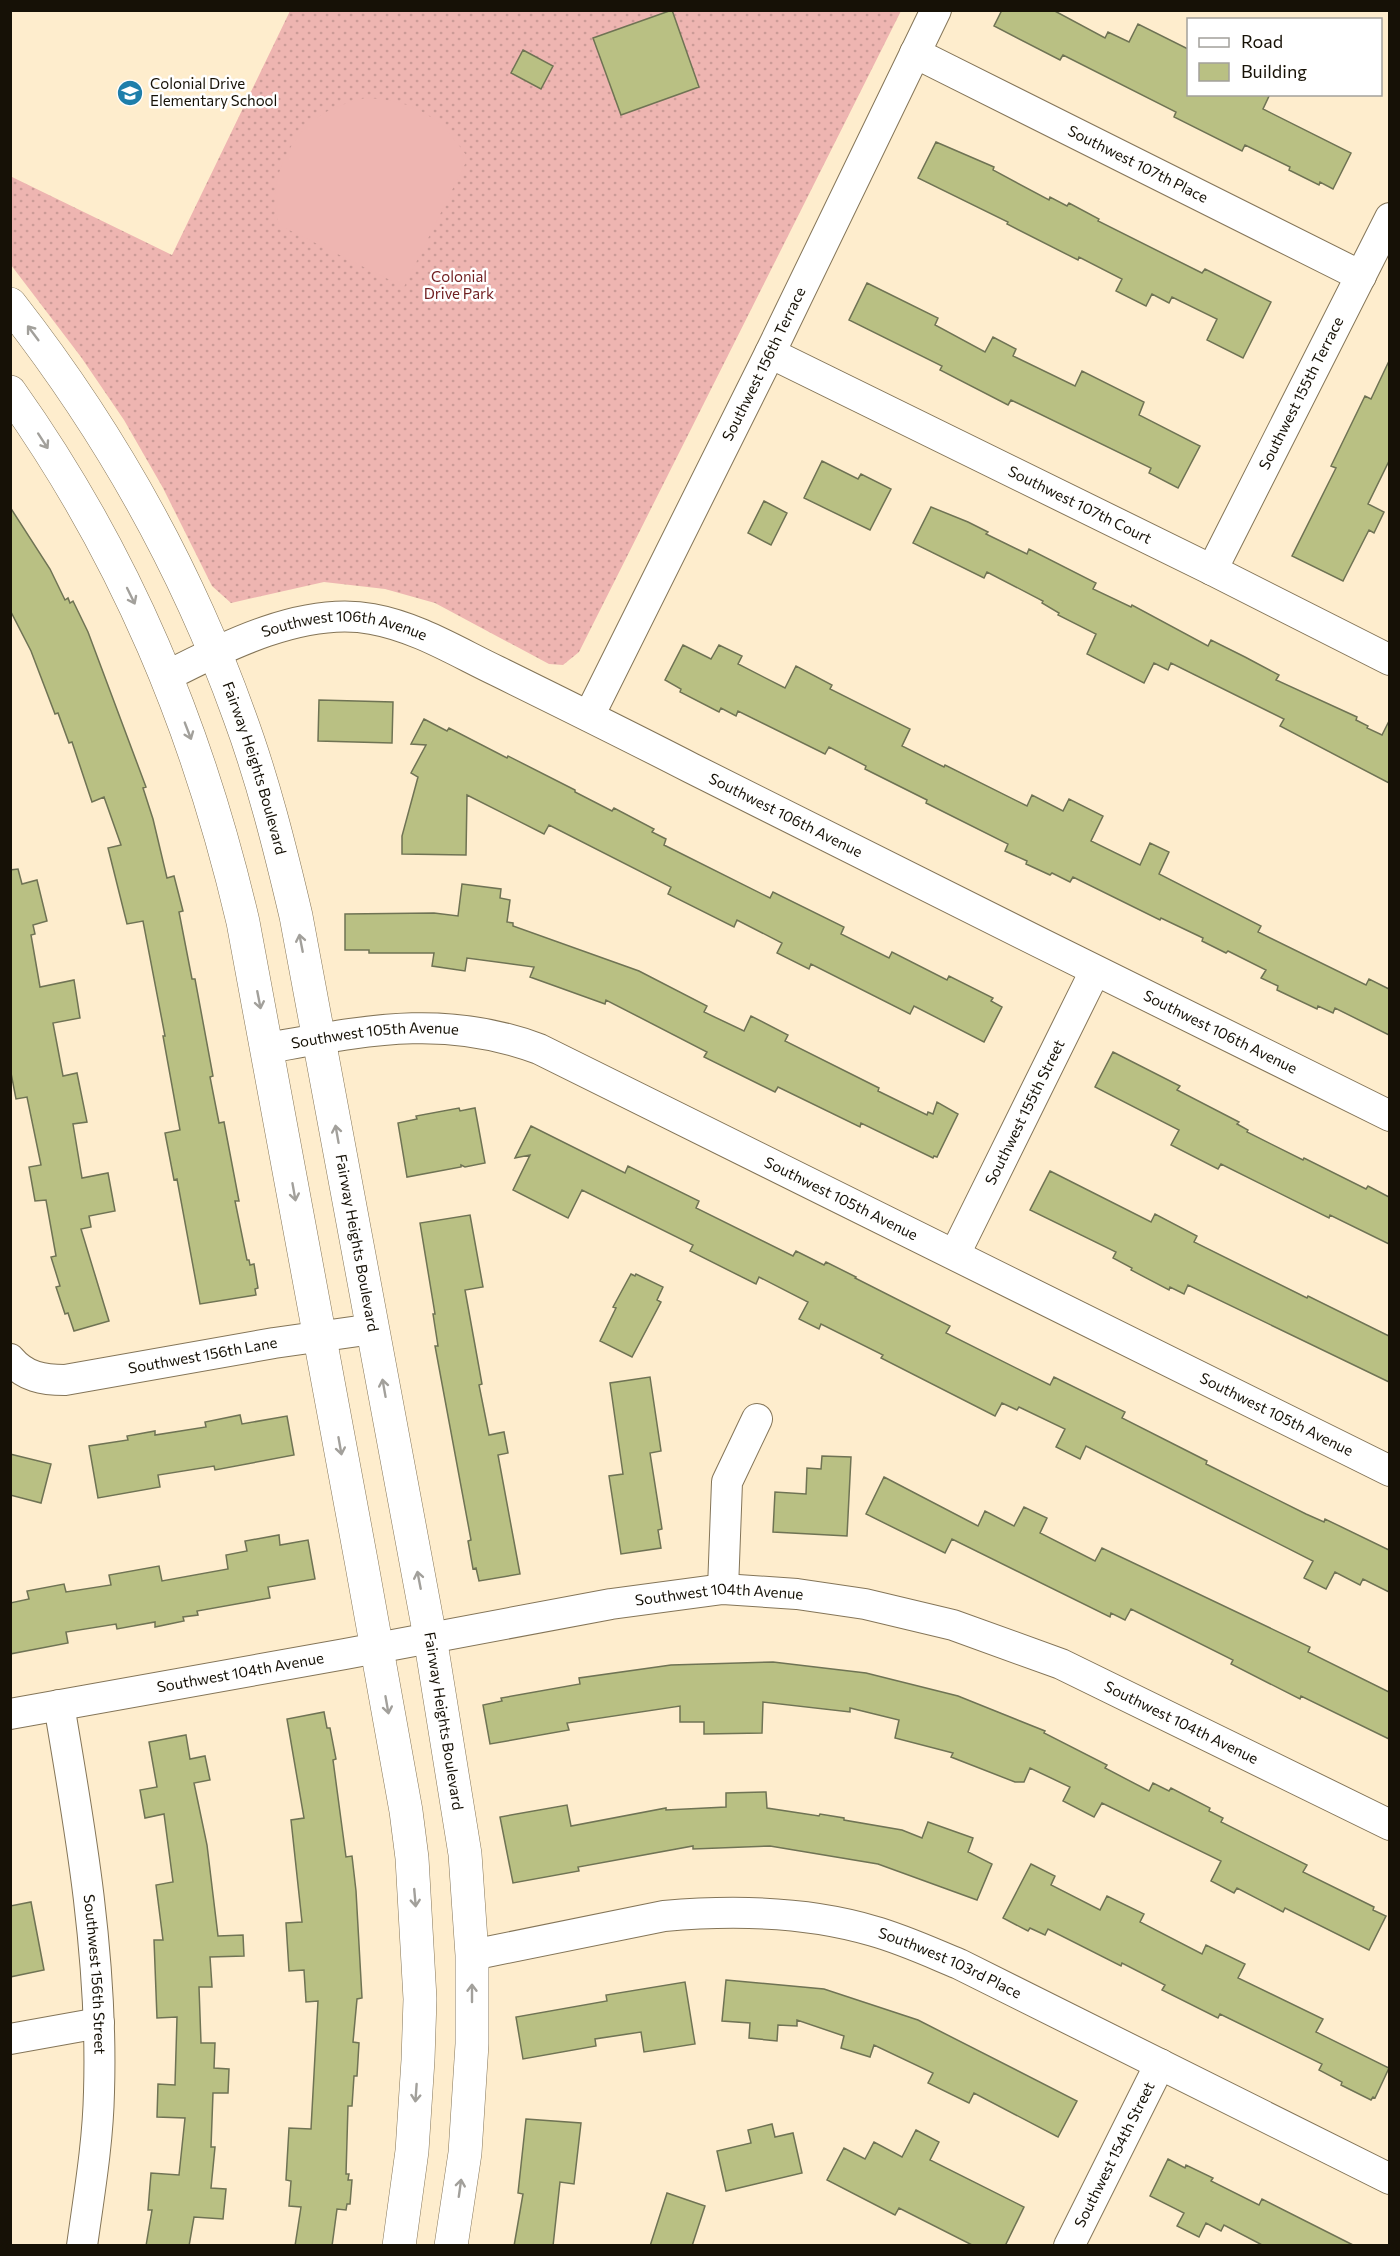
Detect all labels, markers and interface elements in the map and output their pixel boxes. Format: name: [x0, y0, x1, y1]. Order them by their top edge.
legend: [1187, 18, 1382, 96]
text: Road: [1241, 30, 1283, 52]
text: Building: [1241, 60, 1307, 82]
place label: Colonial Drive Elementary School: [150, 74, 277, 109]
school or university icon: Colonial Drive Elementary School: [115, 78, 145, 108]
street label: Southwest 107th Place: [1065, 121, 1211, 206]
park label: Colonial Drive Park: [424, 267, 494, 302]
street label: Southwest 156th Terrace: [718, 284, 809, 444]
street label: Southwest 155th Terrace: [1254, 313, 1347, 472]
one-way arrow: [27, 326, 40, 342]
one-way arrow: [38, 432, 50, 449]
street label: Southwest 107th Court: [1005, 461, 1155, 547]
one-way arrow: [126, 587, 137, 605]
text: Southwest 106th Avenue: [259, 606, 430, 644]
street label: Southwest 106th Avenue: [259, 627, 429, 647]
street label: Fairway Heights Boulevard: [219, 679, 291, 856]
one-way arrow: [183, 721, 194, 740]
street label: Southwest 106th Avenue: [706, 769, 866, 861]
one-way arrow: [295, 933, 306, 953]
street label: Southwest 106th Avenue: [1141, 986, 1301, 1077]
one-way arrow: [254, 990, 265, 1010]
street label: Southwest 105th Avenue: [290, 1018, 460, 1052]
street label: Southwest 155th Street: [981, 1036, 1068, 1188]
one-way arrow: [331, 1125, 342, 1145]
street label: Fairway Heights Boulevard: [332, 1152, 383, 1333]
street label: Southwest 105th Avenue: [762, 1152, 921, 1243]
one-way arrow: [289, 1182, 300, 1202]
street label: Southwest 156th Lane: [127, 1333, 279, 1377]
street label: Southwest 105th Avenue: [1197, 1368, 1356, 1459]
one-way arrow: [378, 1379, 389, 1398]
one-way arrow: [335, 1436, 346, 1455]
one-way arrow: [413, 1570, 424, 1590]
street label: Southwest 104th Avenue: [634, 1579, 805, 1609]
street label: Fairway Heights Boulevard: [421, 1630, 468, 1811]
street label: Southwest 104th Avenue: [155, 1648, 325, 1696]
street label: Southwest 104th Avenue: [1102, 1677, 1262, 1767]
one-way arrow: [382, 1695, 393, 1715]
one-way arrow: [410, 1888, 421, 1908]
street label: Southwest 156th Street: [80, 1893, 109, 2055]
street label: Southwest 103rd Place: [876, 1923, 1025, 2002]
one-way arrow: [466, 1984, 478, 2004]
street label: Southwest 154th Street: [1070, 2079, 1158, 2230]
one-way arrow: [410, 2082, 421, 2102]
one-way arrow: [454, 2178, 465, 2198]

